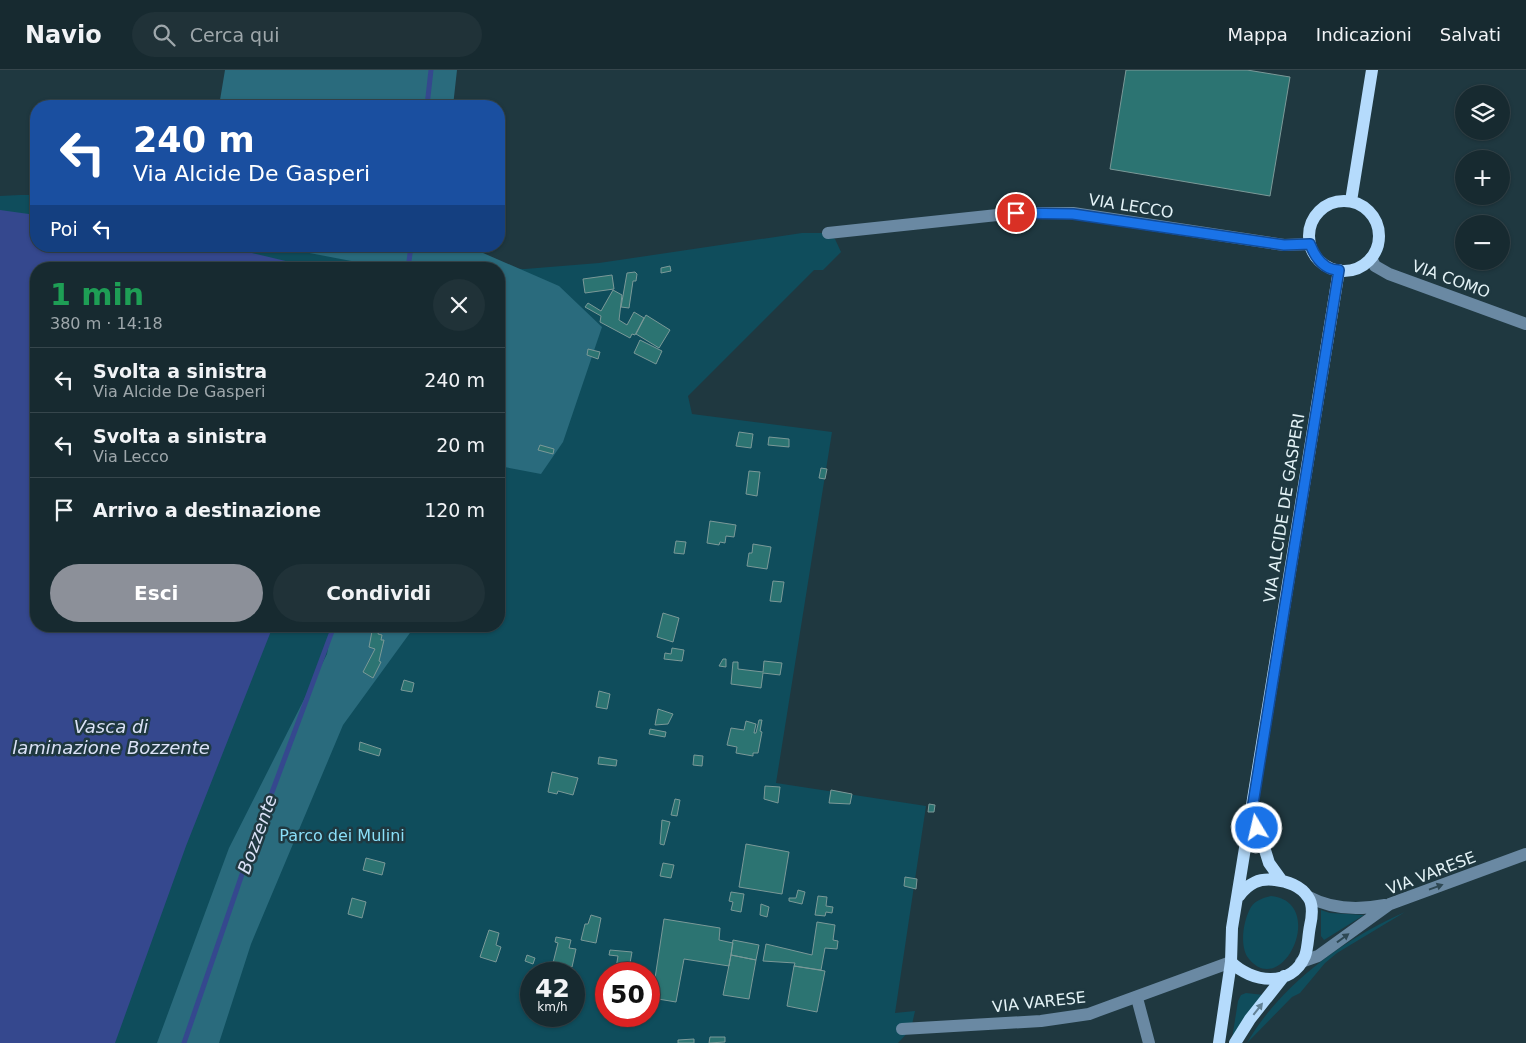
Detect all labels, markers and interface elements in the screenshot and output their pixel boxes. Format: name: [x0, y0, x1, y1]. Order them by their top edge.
search box: [132, 12, 482, 57]
text: Navio: [25, 21, 102, 49]
icon: search: [150, 21, 178, 49]
text: Cerca qui: [190, 24, 280, 46]
text: Mappa: [1227, 24, 1288, 45]
text: Indicazioni: [1316, 24, 1412, 45]
text: Salvati: [1440, 24, 1501, 45]
map controls: [1455, 85, 1510, 270]
button: layers: [1455, 85, 1510, 140]
icon: left: [50, 120, 115, 185]
text: 240 m: [133, 120, 255, 160]
button: +: [1455, 150, 1510, 205]
text: Via Alcide De Gasperi: [133, 161, 370, 186]
street label: VIA LECCO: [1087, 190, 1175, 222]
pin: [995, 192, 1037, 234]
icon: arrive: [1002, 199, 1030, 227]
icon: left: [88, 215, 116, 243]
button: −: [1455, 215, 1510, 270]
text: Poi: [50, 218, 78, 240]
street label: VIA COMO: [1409, 256, 1493, 302]
text: 1 min: [50, 277, 144, 312]
button: close: [433, 279, 485, 331]
text: 380 m · 14:18: [50, 314, 163, 333]
text: Svolta a sinistra: [93, 360, 267, 382]
icon: left: [50, 366, 78, 394]
text: 240 m: [424, 369, 485, 391]
text: Via Alcide De Gasperi: [93, 382, 265, 401]
street label: VIA ALCIDE DE GASPERI: [1260, 412, 1308, 604]
text: Svolta a sinistra: [93, 425, 267, 447]
icon: left: [50, 431, 78, 459]
text: 20 m: [436, 434, 485, 456]
text: Via Lecco: [93, 447, 169, 466]
icon: arrive: [50, 496, 78, 524]
text: Arrivo a destinazione: [93, 499, 321, 521]
text: 120 m: [424, 499, 485, 521]
button: Esci: [50, 564, 263, 622]
button: Condividi: [273, 564, 485, 622]
water label: Vasca di laminazione Bozzente: [12, 716, 210, 758]
water label: Bozzente: [233, 791, 281, 877]
position arrow: [1230, 801, 1282, 853]
park label: Parco dei Mulini: [279, 826, 405, 845]
street label: VIA VARESE: [1384, 847, 1478, 899]
one-way arrow: [1429, 883, 1444, 891]
one-way arrow: [1336, 933, 1350, 943]
speed limit sign: 50: [595, 962, 660, 1027]
text: 42: [535, 974, 570, 1003]
street label: VIA VARESE: [991, 988, 1087, 1016]
text: km/h: [537, 1000, 568, 1014]
one-way arrow: [1253, 1003, 1264, 1016]

